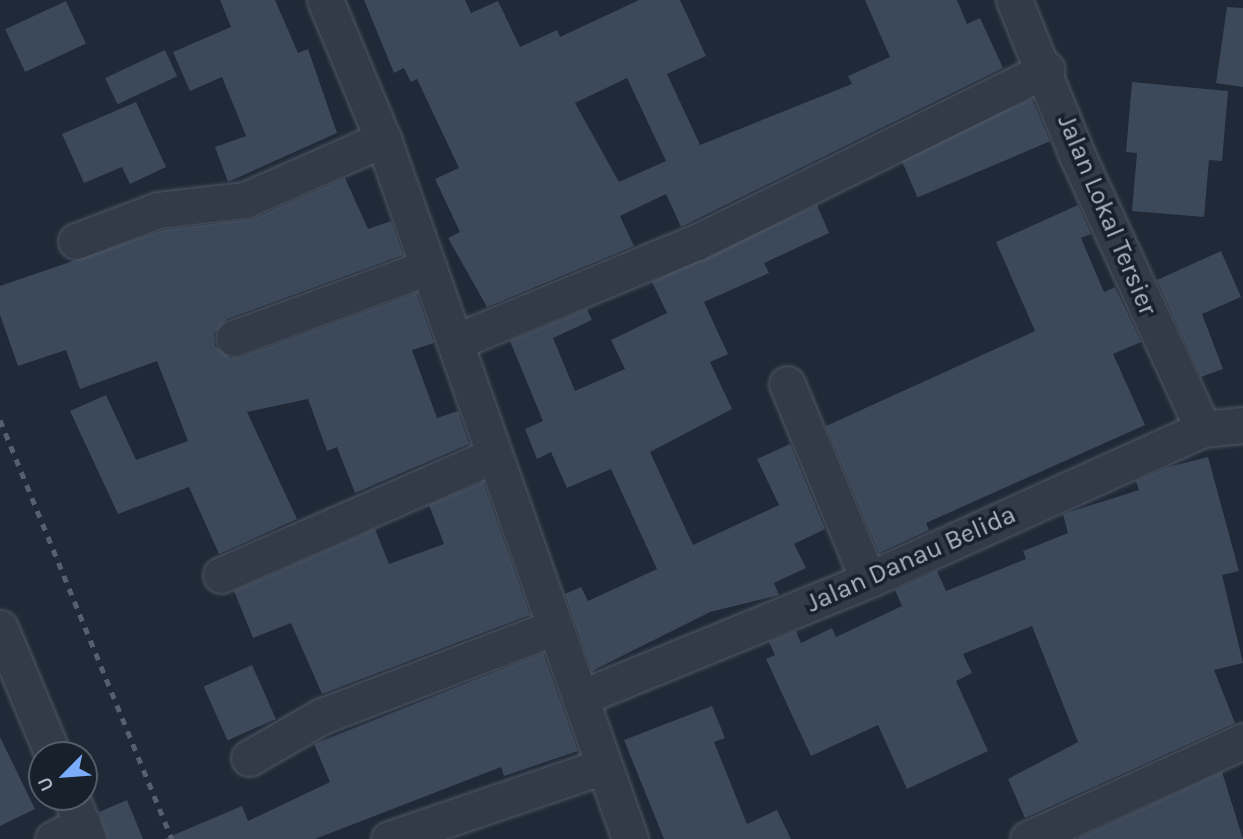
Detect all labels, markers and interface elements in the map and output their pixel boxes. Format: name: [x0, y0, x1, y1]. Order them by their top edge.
street label: Jalan Lokal Tersier: [1051, 110, 1163, 320]
street label: Jalan Danau Belida: [801, 499, 1021, 619]
north arrow: [28, 741, 98, 811]
text: U: [33, 773, 59, 795]

